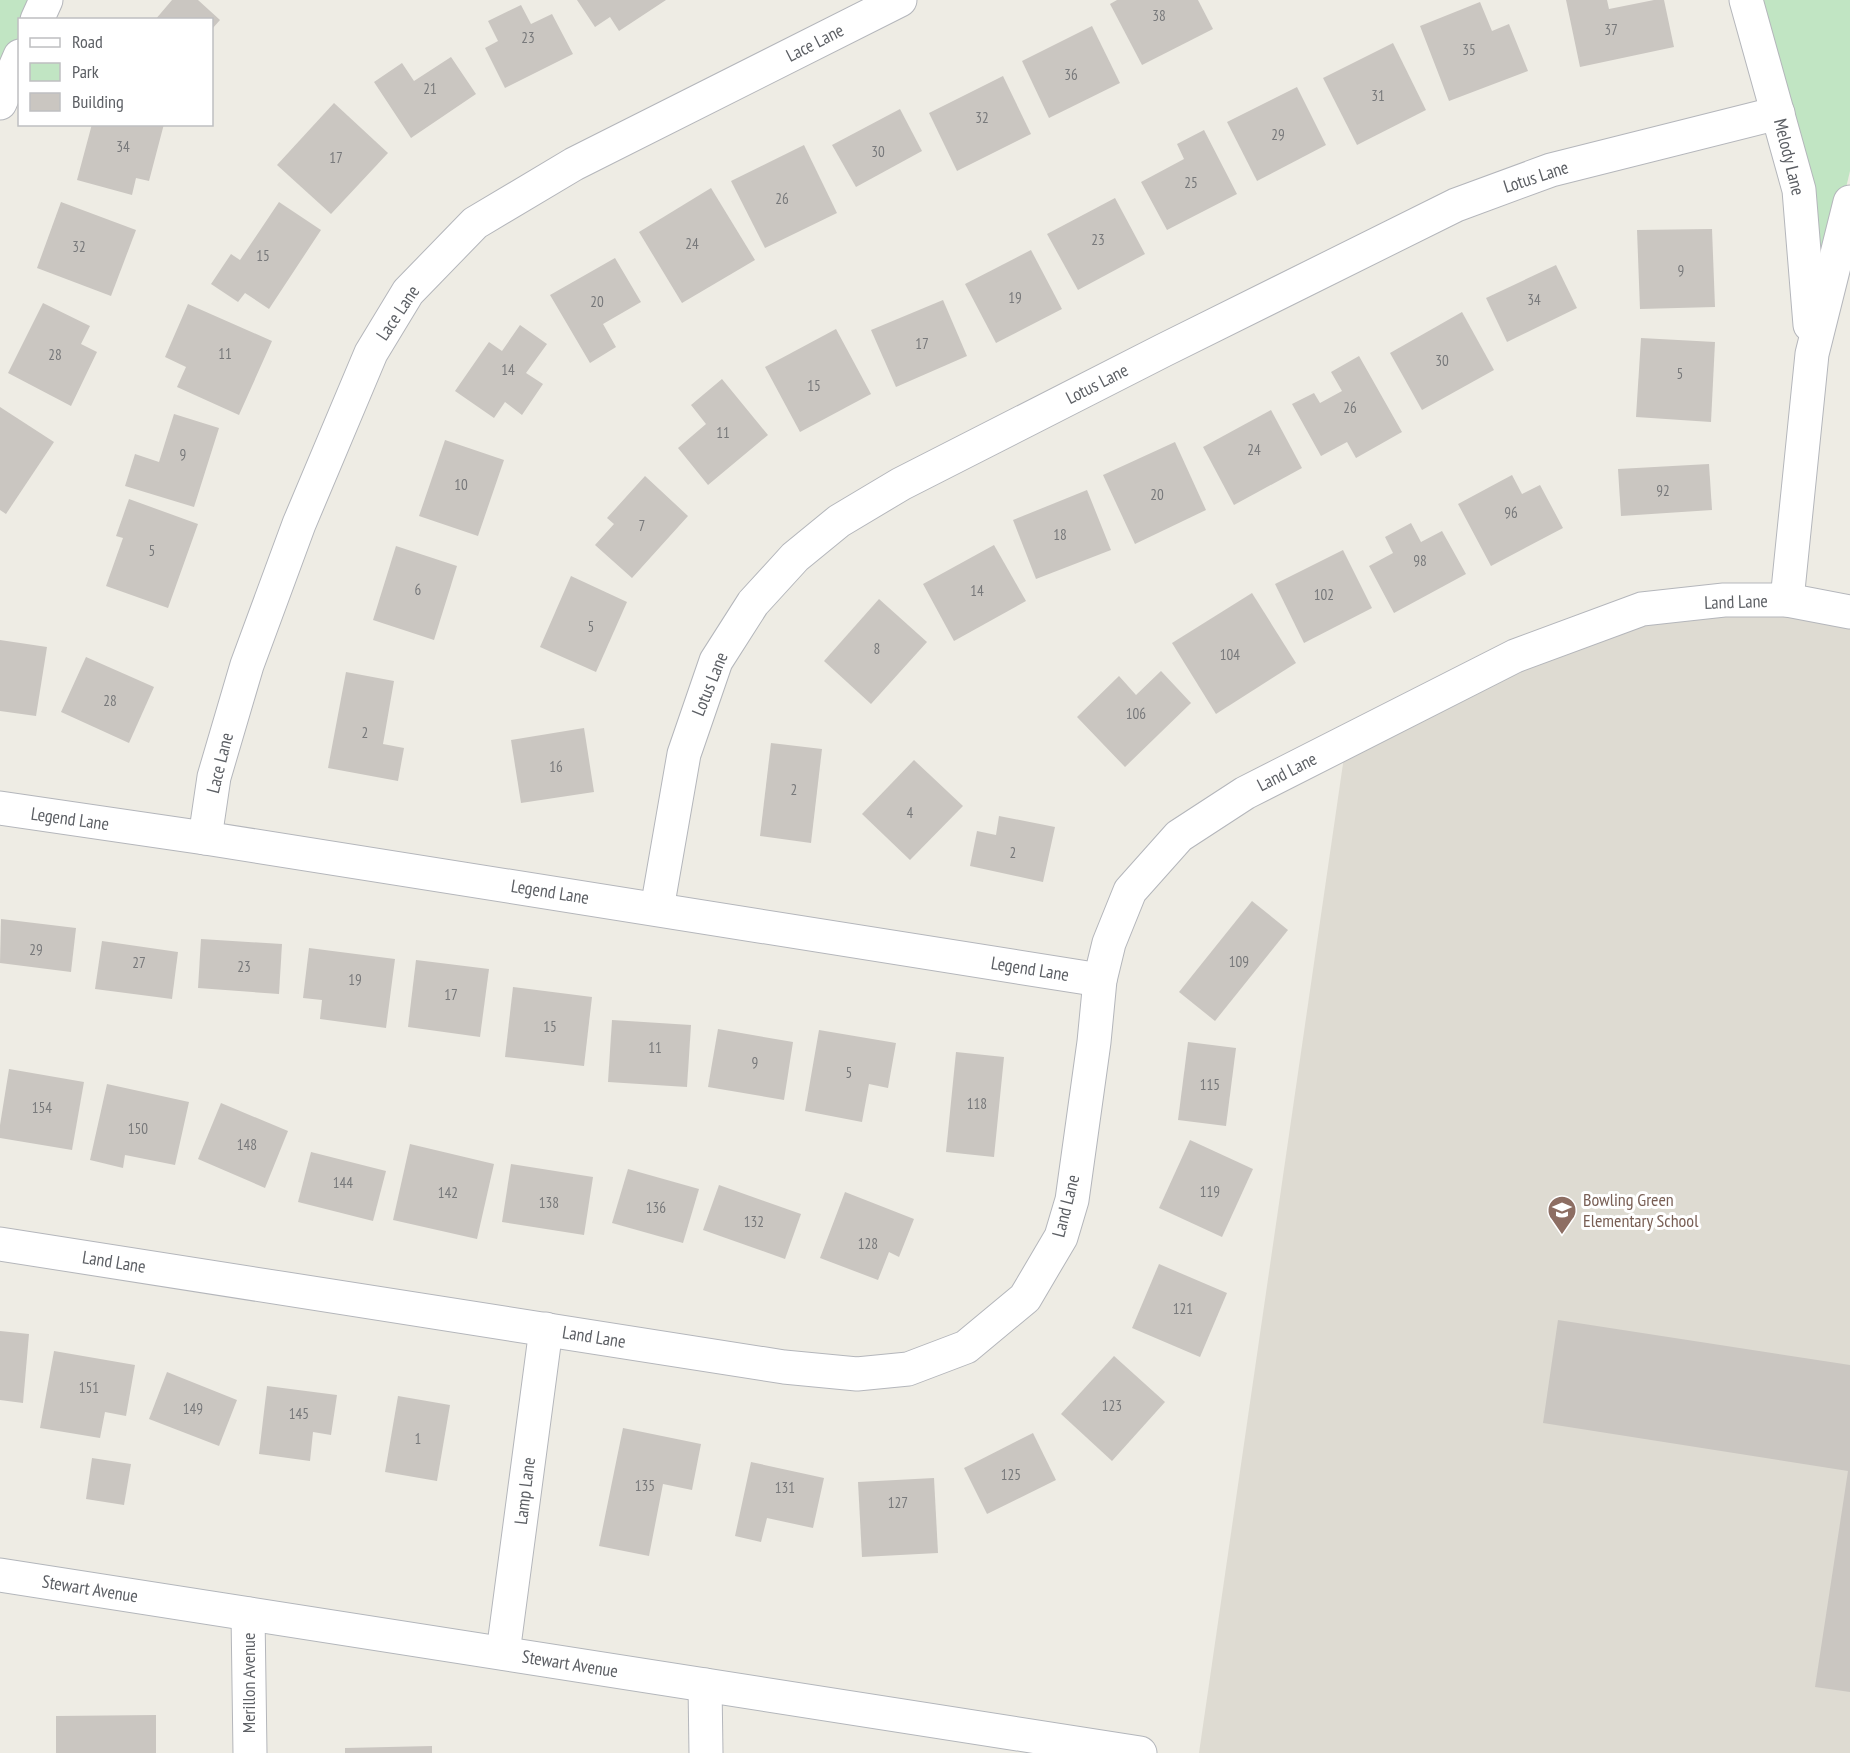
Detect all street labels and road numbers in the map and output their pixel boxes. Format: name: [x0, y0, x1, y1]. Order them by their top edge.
street label: Lace Lane: [782, 18, 847, 67]
street label: Melody Lane: [1769, 116, 1810, 198]
street label: Lotus Lane: [1500, 155, 1571, 198]
street label: Lace Lane: [371, 281, 424, 345]
street label: Lotus Lane: [1062, 358, 1132, 409]
street label: Land Lane: [1704, 589, 1768, 614]
street label: Lotus Lane: [686, 649, 733, 719]
street label: Lace Lane: [201, 730, 238, 796]
street label: Land Lane: [1253, 747, 1320, 796]
street label: Legend Lane: [30, 802, 111, 835]
street label: Legend Lane: [510, 874, 591, 909]
street label: Legend Lane: [990, 951, 1071, 986]
street label: Land Lane: [1047, 1172, 1084, 1240]
street label: Land Lane: [81, 1245, 147, 1278]
street label: Land Lane: [561, 1320, 627, 1353]
street label: Lamp Lane: [509, 1456, 540, 1526]
street label: Stewart Avenue: [40, 1570, 140, 1607]
street label: Merillon Avenue: [237, 1633, 260, 1733]
street label: Stewart Avenue: [520, 1645, 620, 1682]

